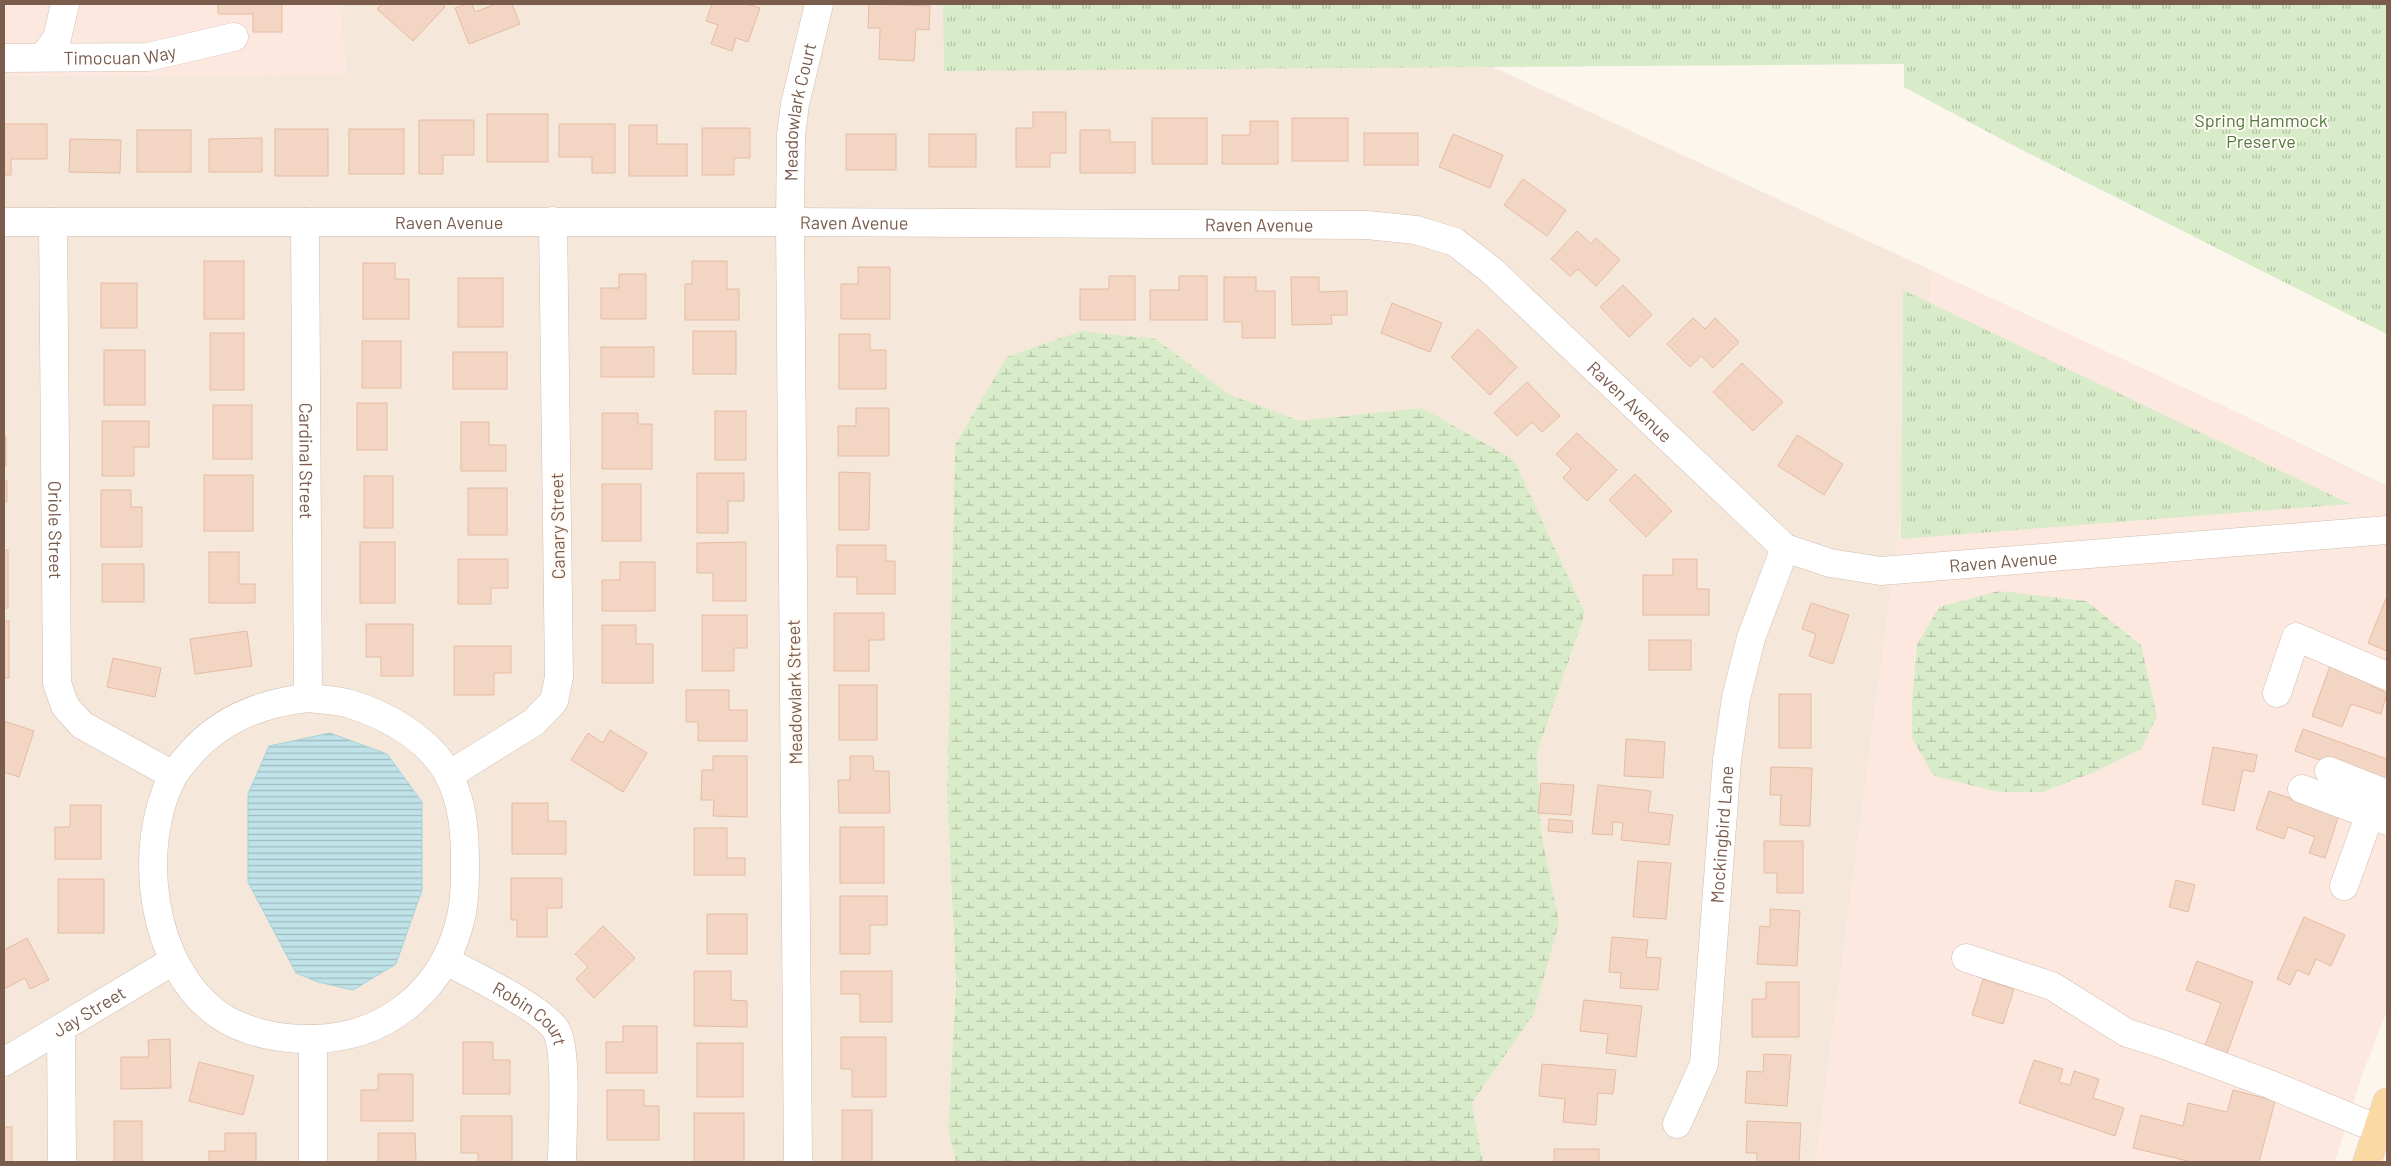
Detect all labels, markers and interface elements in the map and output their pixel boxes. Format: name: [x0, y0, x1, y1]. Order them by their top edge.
street label: Timocuan Way: [63, 40, 178, 69]
street label: Meadowlark Court: [779, 40, 820, 181]
park label: Spring Hammock Preserve: [2194, 109, 2328, 152]
street label: Raven Avenue: [395, 211, 503, 233]
street label: Raven Avenue: [800, 211, 908, 234]
street label: Raven Avenue: [1205, 213, 1313, 236]
street label: Raven Avenue: [1583, 356, 1677, 447]
street label: Cardinal Street: [295, 403, 318, 519]
street label: Canary Street: [545, 472, 569, 580]
street label: Oriole Street: [44, 481, 67, 579]
street label: Raven Avenue: [1948, 546, 2058, 576]
street label: Meadowlark Street: [782, 619, 806, 765]
street label: Mockingbird Lane: [1705, 765, 1738, 904]
street label: Robin Court: [489, 977, 572, 1048]
street label: Jay Street: [49, 981, 129, 1041]

